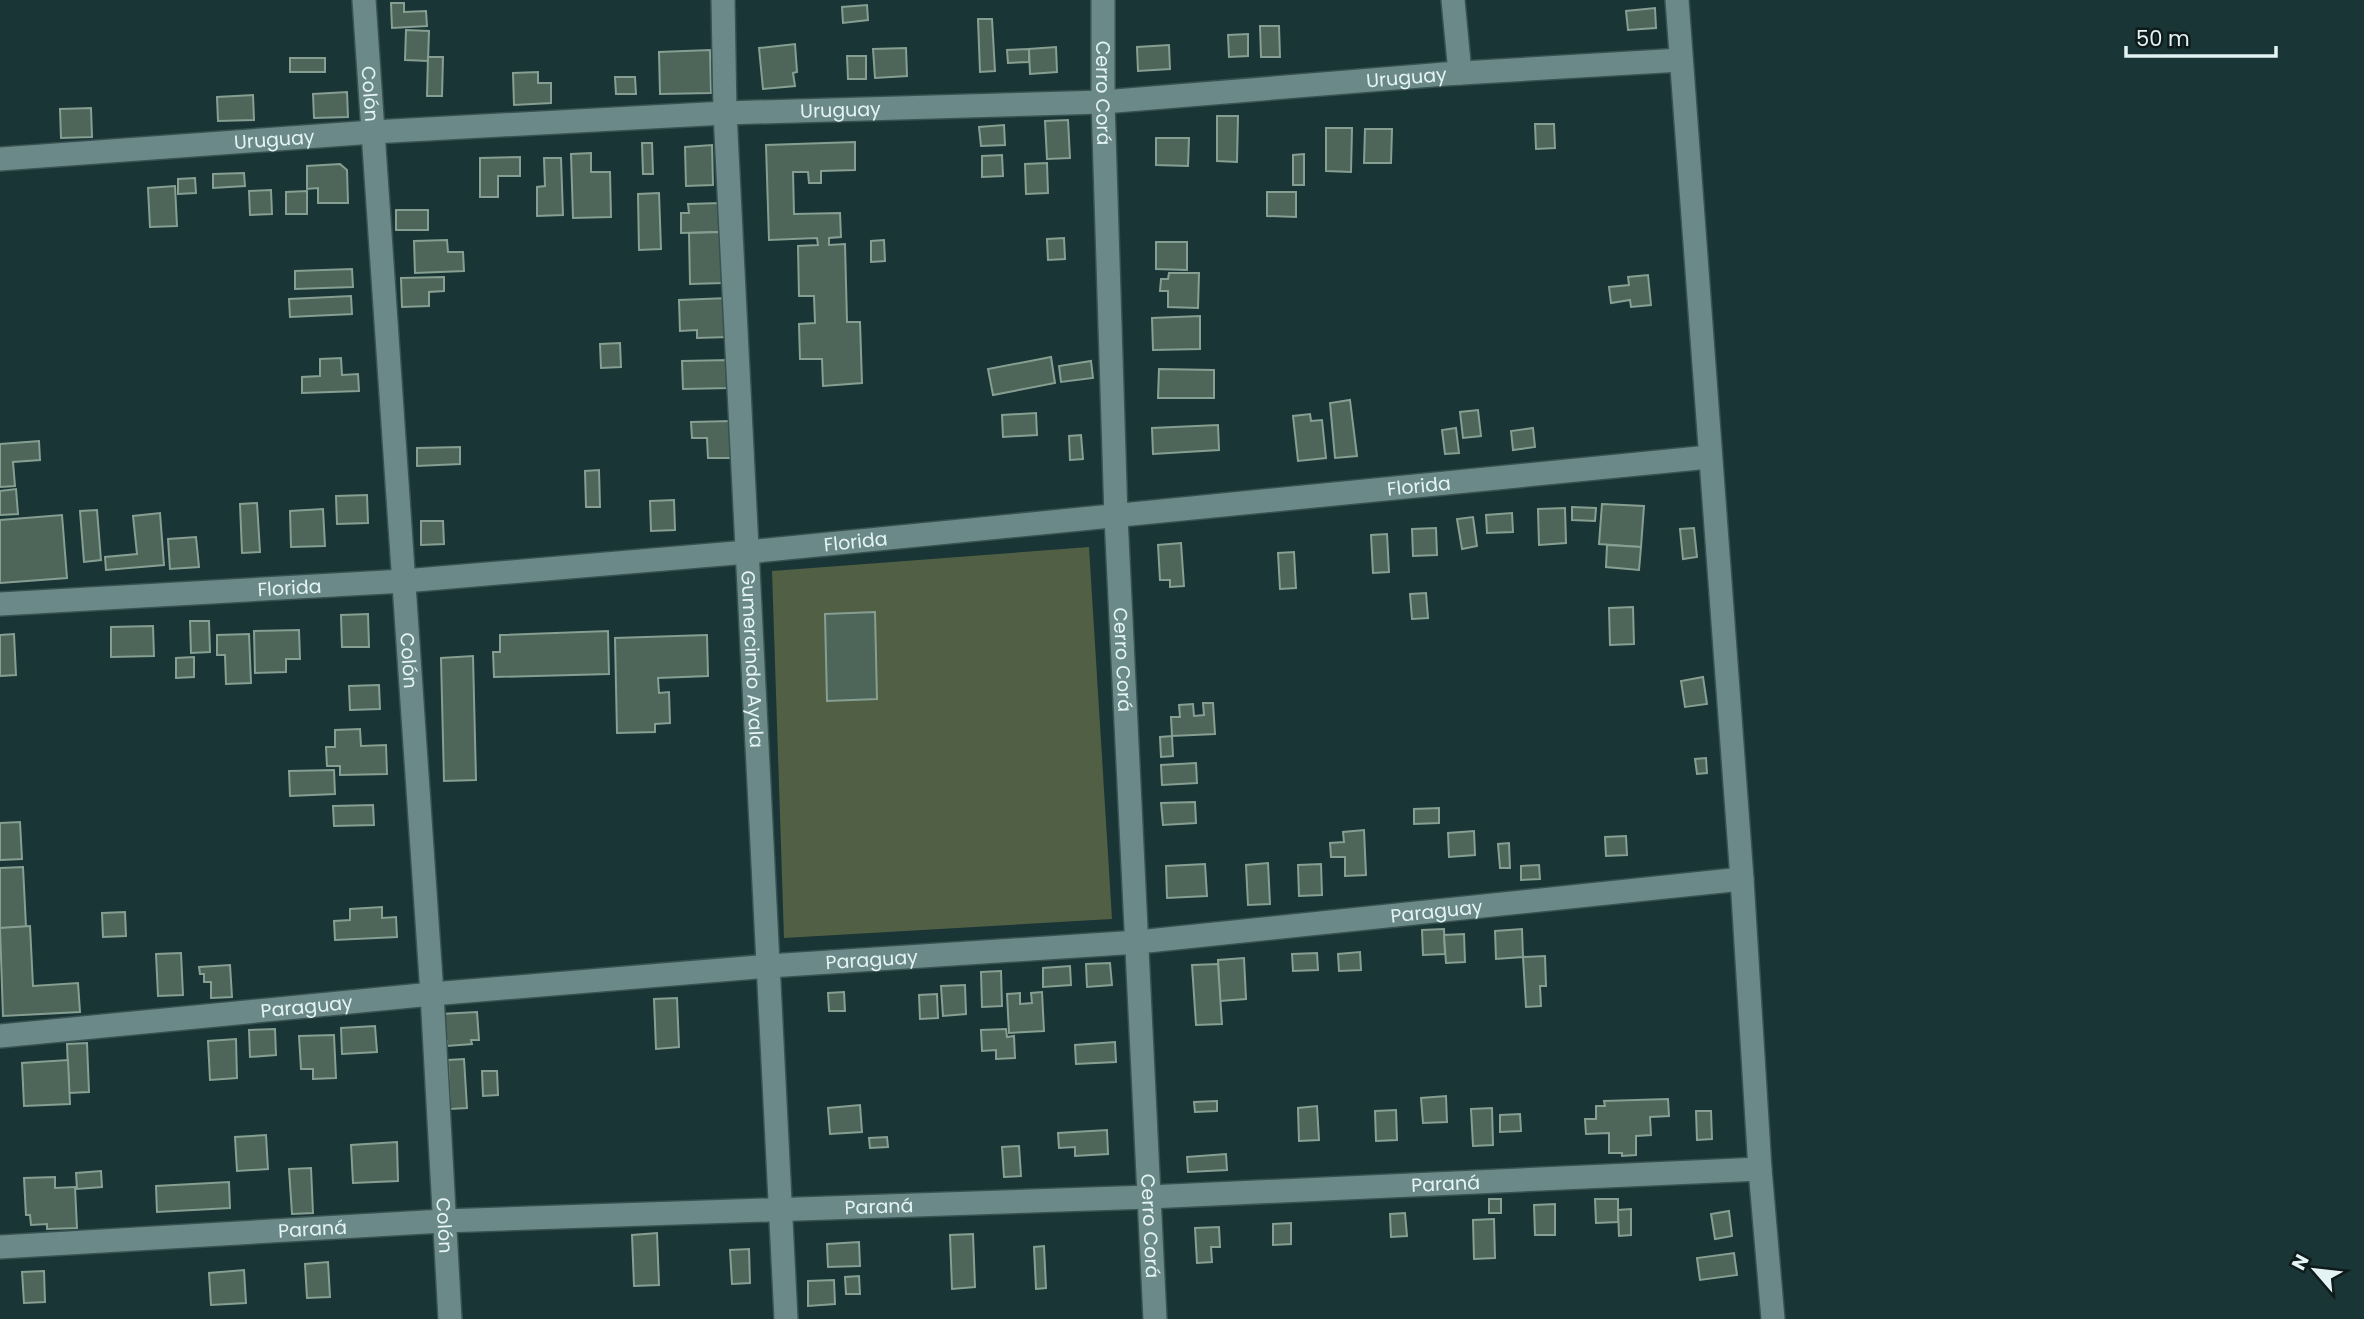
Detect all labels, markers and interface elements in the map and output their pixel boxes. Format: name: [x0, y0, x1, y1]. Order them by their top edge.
scale bar: [2126, 14, 2276, 58]
text: 50 m: [2136, 24, 2190, 53]
street label: Cerro Corá: [1089, 41, 1117, 146]
street label: Uruguay: [1365, 61, 1448, 94]
street label: Colón: [355, 65, 385, 123]
street label: Uruguay: [800, 95, 881, 125]
street label: Uruguay: [233, 123, 316, 156]
street label: Florida: [1386, 470, 1452, 503]
street label: Florida: [823, 525, 889, 558]
street label: Gumercindo Ayala: [734, 570, 770, 749]
street label: Florida: [257, 573, 322, 603]
street label: Cerro Corá: [1106, 607, 1138, 713]
street label: Colón: [393, 632, 424, 689]
street label: Paraguay: [1389, 893, 1484, 930]
street label: Paraguay: [825, 943, 919, 976]
street label: Paraguay: [259, 989, 354, 1025]
street label: Paraná: [1411, 1169, 1481, 1199]
street label: Cerro Corá: [1134, 1173, 1166, 1279]
street label: Paraná: [844, 1192, 914, 1221]
street label: Colón: [429, 1197, 459, 1254]
street label: Paraná: [277, 1214, 348, 1245]
north arrow: [2280, 1235, 2350, 1305]
text: N: [2285, 1250, 2316, 1275]

